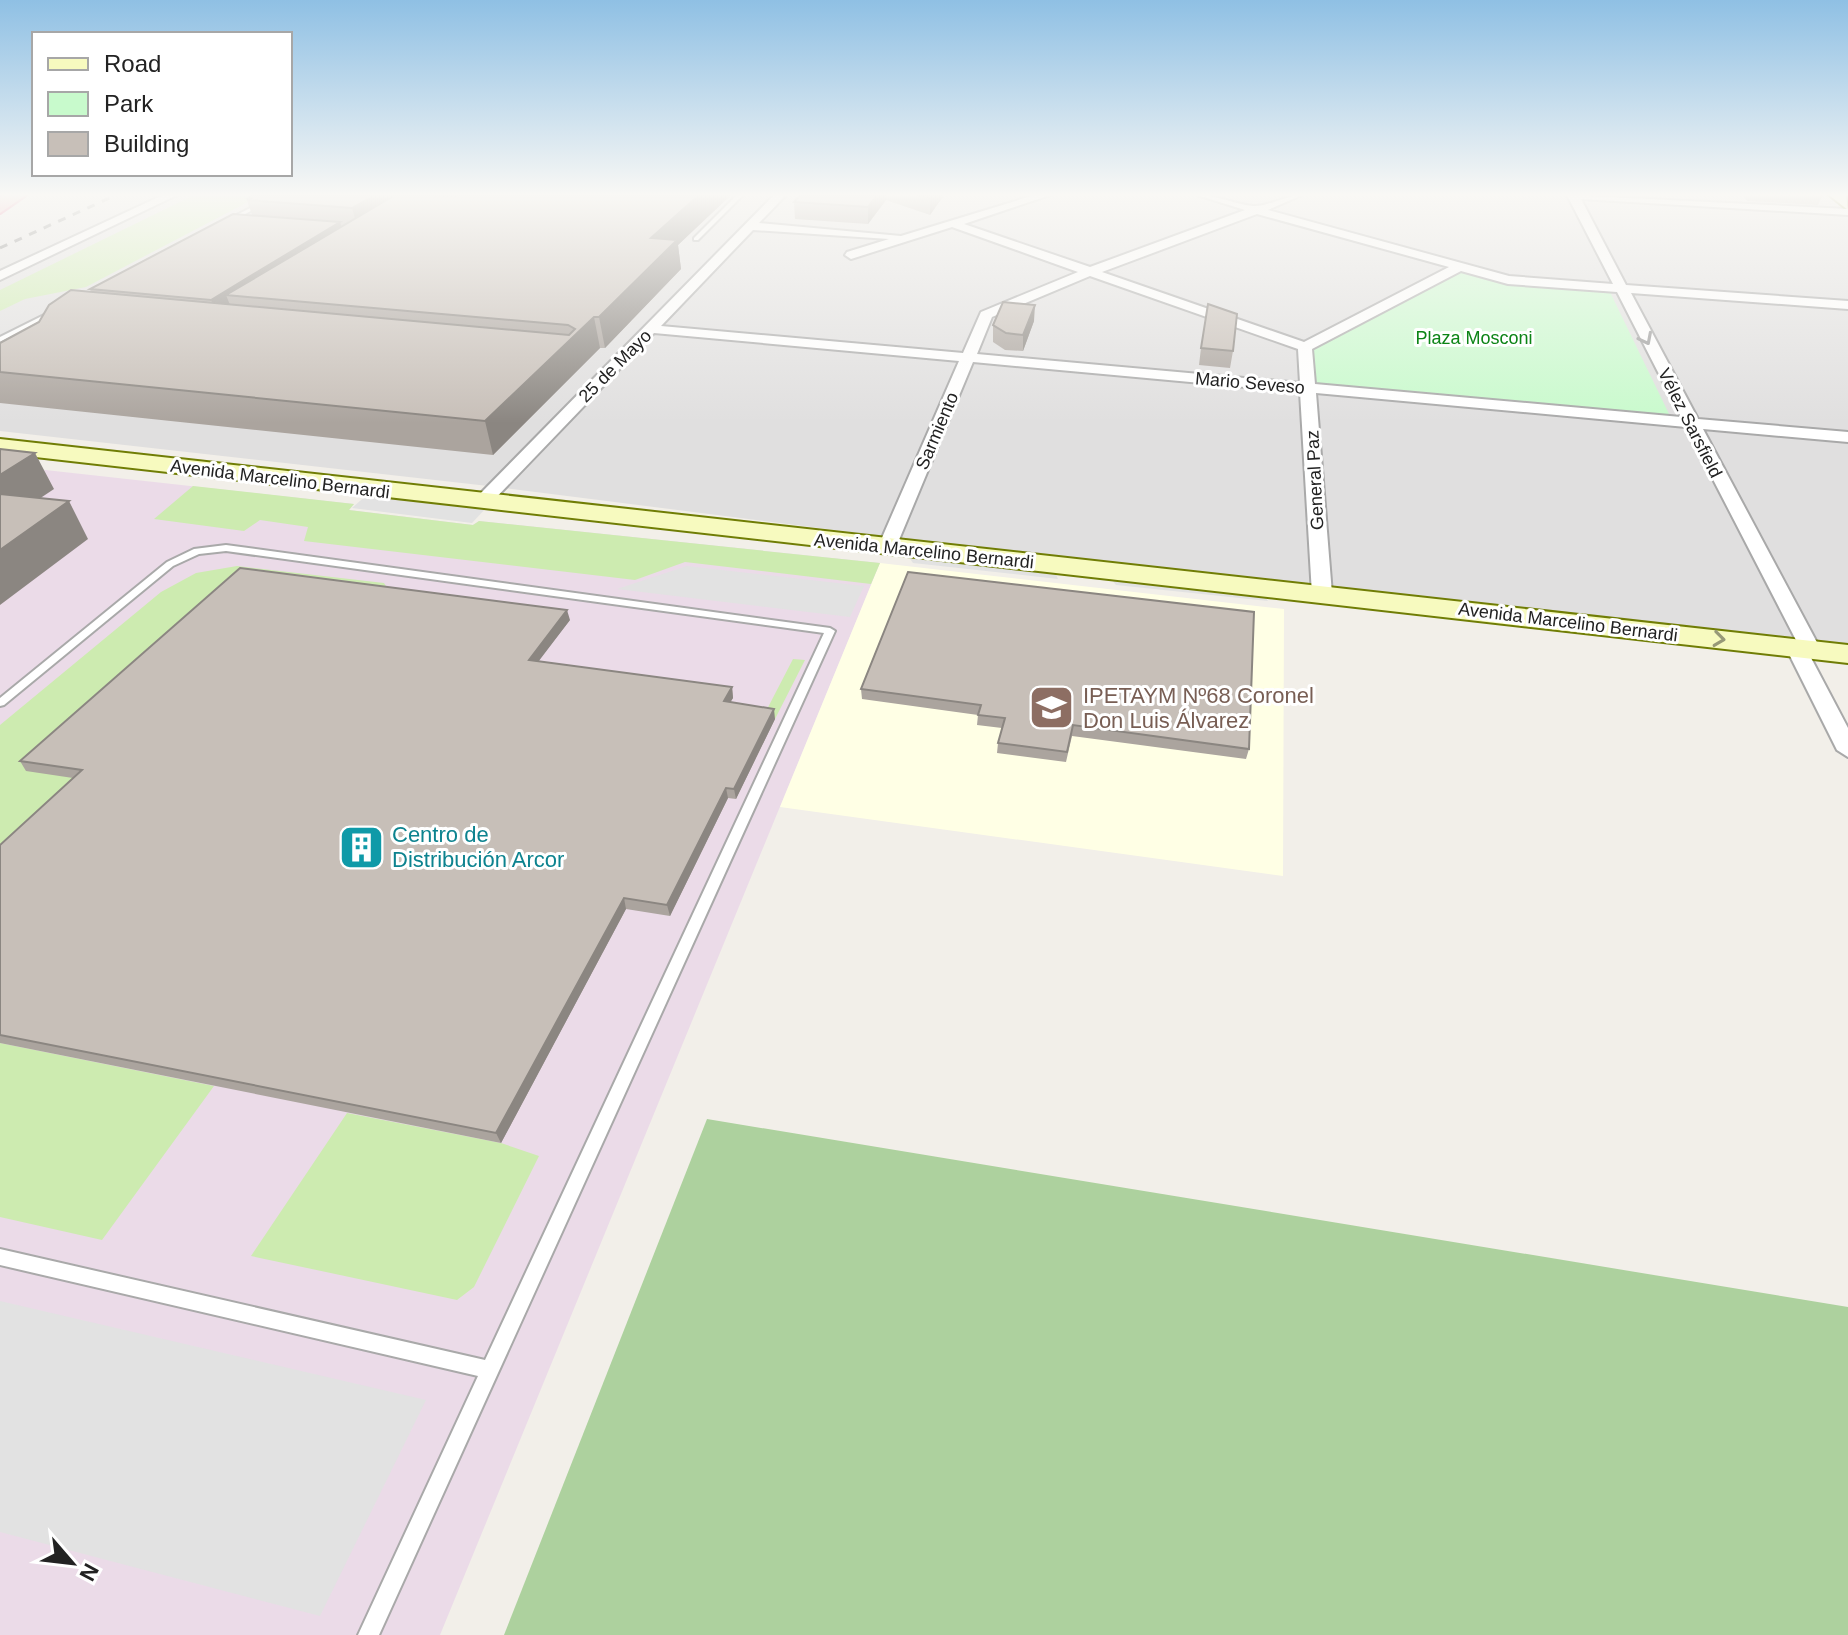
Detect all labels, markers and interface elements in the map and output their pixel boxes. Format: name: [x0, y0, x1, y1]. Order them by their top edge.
legend: [32, 32, 292, 176]
text: Road: [104, 50, 161, 77]
text: Park: [104, 90, 154, 117]
text: Building: [104, 130, 189, 157]
street label: 25 de Mayo: [575, 326, 655, 406]
park label: Plaza Mosconi: [1415, 328, 1533, 348]
one-way arrow: [1637, 330, 1652, 345]
street label: Vélez Sarsfield: [1654, 365, 1726, 481]
street label: Mario Seveso: [1194, 368, 1306, 398]
street label: Sarmiento: [912, 389, 962, 473]
street label: General Paz: [1302, 430, 1328, 530]
street label: Avenida Marcelino Bernardi: [169, 456, 391, 502]
street label: Avenida Marcelino Bernardi: [813, 530, 1035, 572]
street label: Avenida Marcelino Bernardi: [1457, 599, 1679, 645]
one-way arrow: [1713, 631, 1726, 648]
place label: IPETAYM Nº68 Coronel Don Luis Álvarez: [1083, 683, 1314, 733]
school or university icon: IPETAYM Nº68 Coronel Don Luis Álvarez: [1028, 684, 1076, 732]
place label: Centro de Distribución Arcor: [392, 822, 564, 872]
building icon: Centro de Distribución Arcor: [337, 823, 385, 871]
north arrow: [32, 1523, 112, 1603]
text: N: [74, 1559, 104, 1585]

